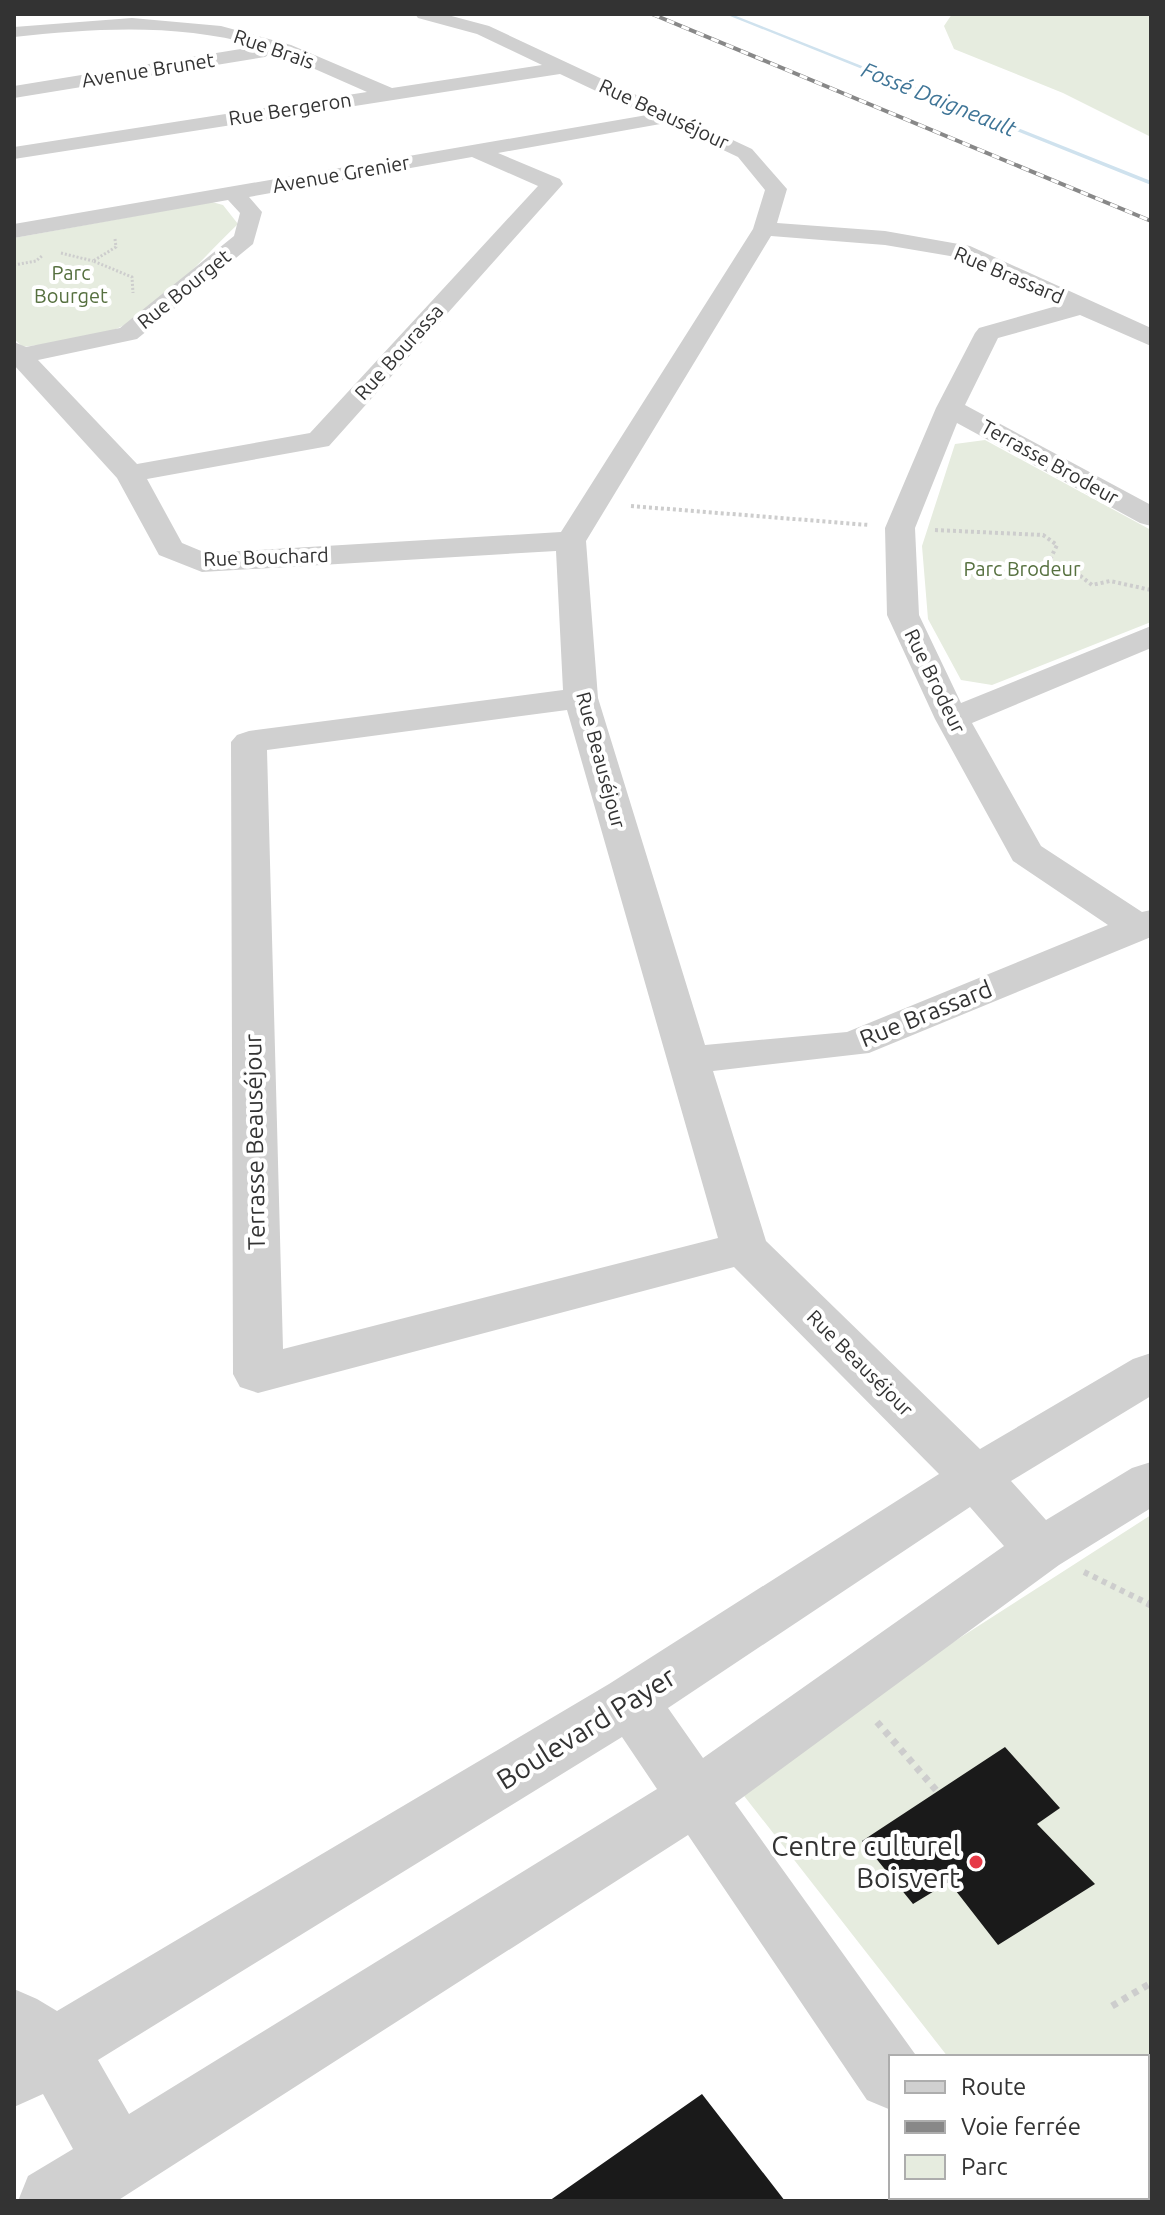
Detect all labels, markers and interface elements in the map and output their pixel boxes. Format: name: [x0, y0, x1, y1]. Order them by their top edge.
street label: Rue Brais: [231, 24, 317, 73]
street label: Avenue Brunet: [80, 48, 216, 91]
water label: Fossé Daigneault: [858, 56, 1020, 141]
street label: Rue Beauséjour: [596, 73, 733, 154]
street label: Rue Bergeron: [227, 87, 353, 130]
street label: Avenue Grenier: [271, 150, 412, 197]
street label: Rue Brassard: [951, 241, 1068, 308]
street label: Rue Bourget: [132, 244, 235, 333]
park label: Parc Bourget: [34, 261, 108, 307]
street label: Rue Bourassa: [350, 299, 448, 404]
street label: Terrasse Brodeur: [978, 414, 1123, 509]
street label: Rue Bouchard: [203, 543, 329, 570]
park label: Parc Brodeur: [963, 557, 1081, 580]
street label: Rue Brodeur: [900, 625, 971, 737]
street label: Rue Beauséjour: [572, 689, 631, 831]
street label: Rue Brassard: [856, 975, 996, 1052]
street label: Terrasse Beauséjour: [239, 1034, 270, 1250]
street label: Rue Beauséjour: [803, 1305, 918, 1421]
street label: Boulevard Payer: [491, 1660, 681, 1795]
place label: Centre culturel Boisvert: [771, 1830, 960, 1893]
marker: Centre culturel Boisvert: [967, 1853, 985, 1871]
legend: [889, 2055, 1149, 2199]
text: Route: [961, 2073, 1026, 2100]
text: Voie ferrée: [961, 2113, 1081, 2140]
text: Parc: [961, 2153, 1008, 2180]

